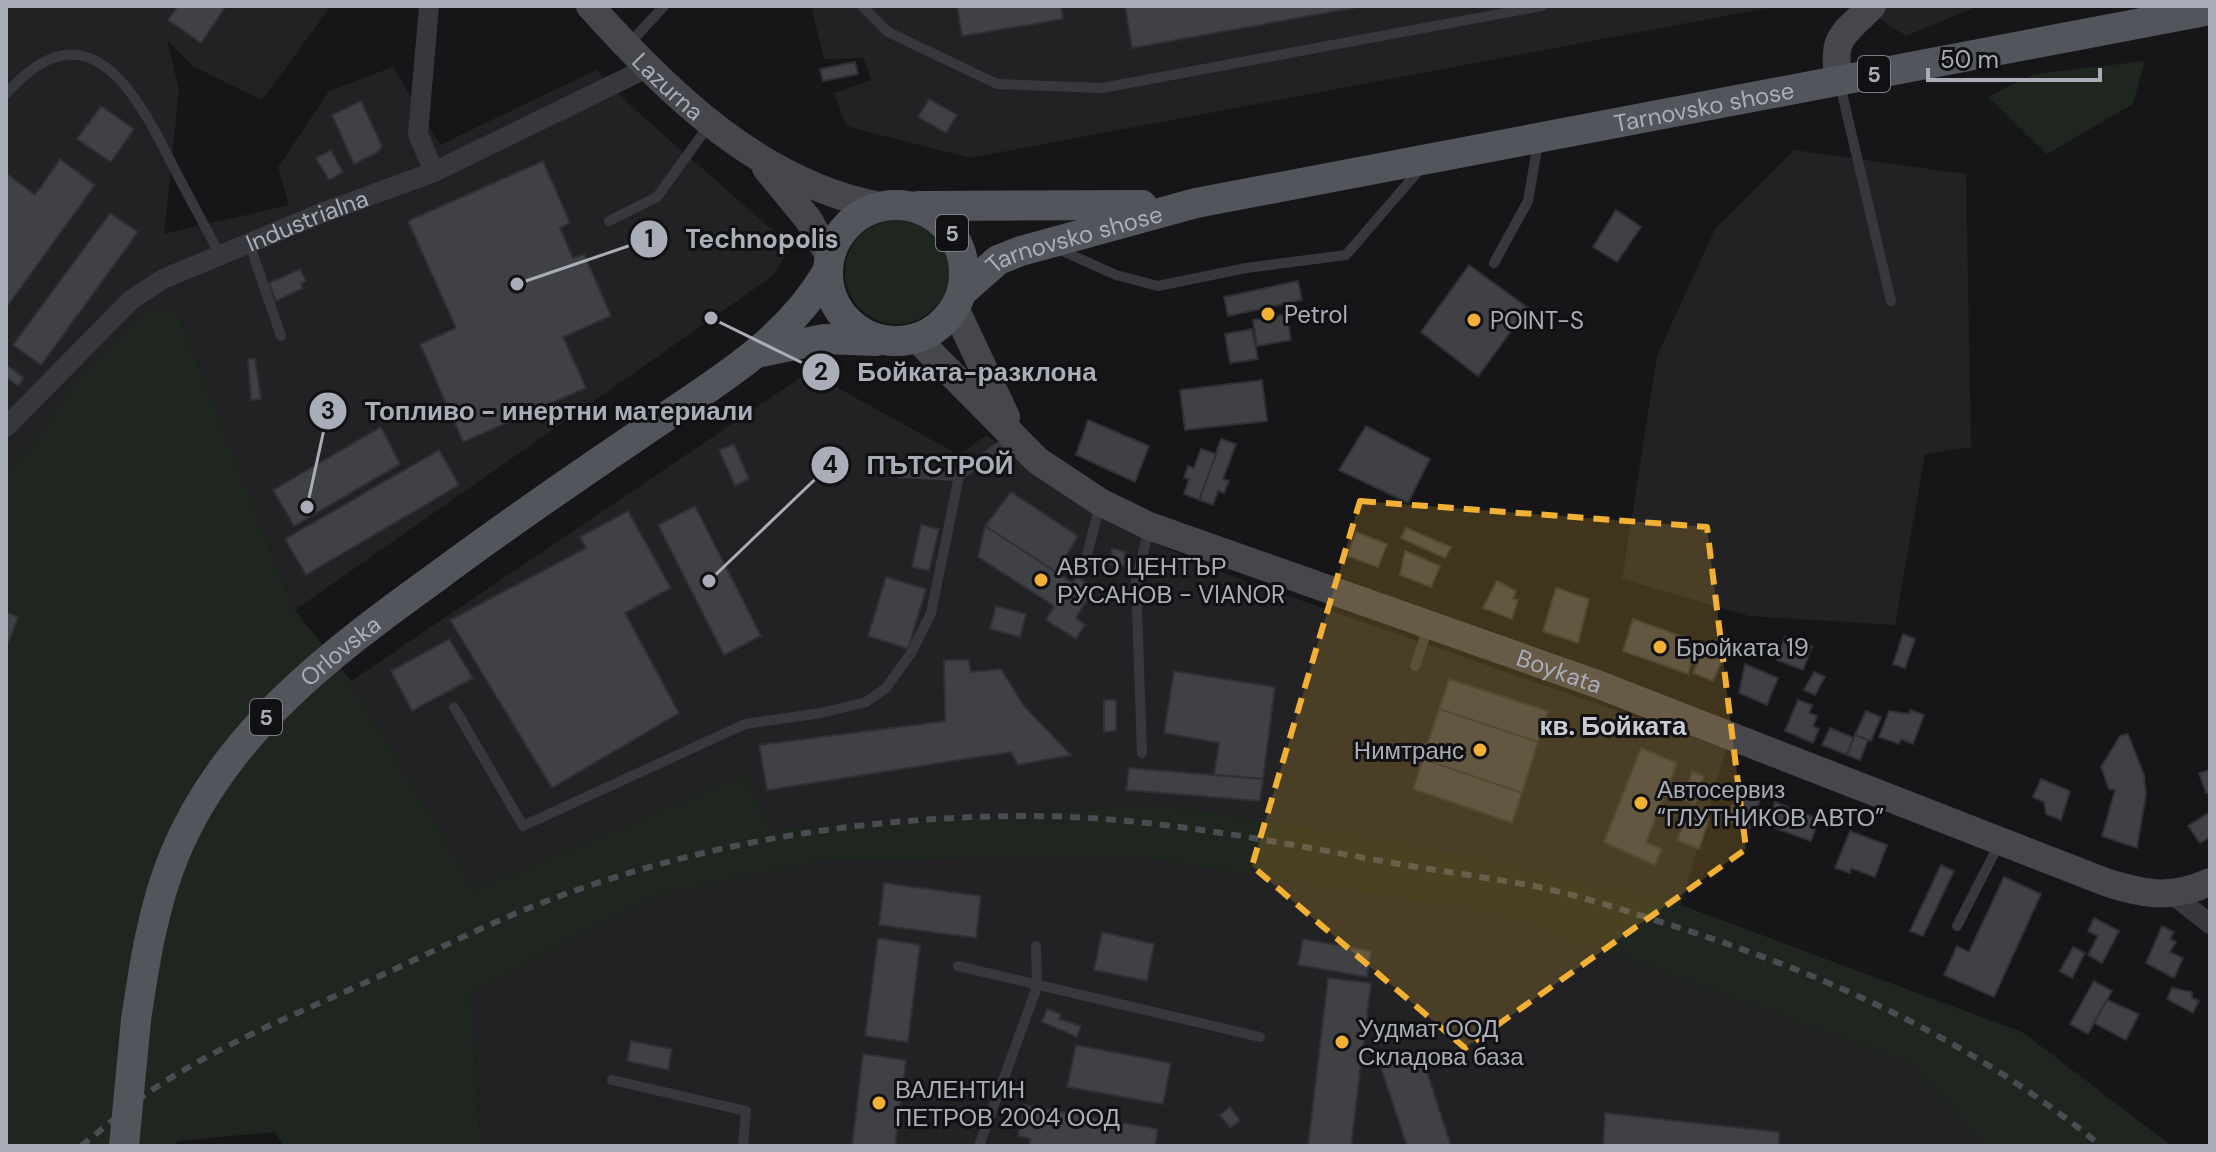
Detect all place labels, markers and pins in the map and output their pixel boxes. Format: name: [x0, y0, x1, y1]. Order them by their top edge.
callout: Technopolis: [629, 214, 855, 264]
place label: Petrol: [1284, 299, 1348, 330]
marker: Petrol: [1259, 305, 1277, 323]
place label: POINT-S: [1490, 305, 1584, 336]
marker: POINT-S: [1465, 311, 1483, 329]
callout: Бойката-разклона: [801, 347, 1113, 397]
callout: Топливо - инертни материали: [308, 386, 769, 436]
callout: ПЪТСТРОЙ: [810, 440, 1029, 490]
place label: АВТО ЦЕНТЪР РУСАНОВ - VIANOR: [1057, 551, 1285, 610]
marker: АВТО ЦЕНТЪР РУСАНОВ - VIANOR: [1032, 571, 1050, 589]
place label: Бройката 19: [1676, 632, 1809, 663]
marker: Бройката 19: [1651, 638, 1669, 656]
place label: Нимтранс: [1354, 735, 1464, 766]
marker: Нимтранс: [1471, 741, 1489, 759]
place label: Автосервиз “ГЛУТНИКОВ АВТО”: [1657, 774, 1884, 833]
marker: Автосервиз “ГЛУТНИКОВ АВТО”: [1632, 794, 1650, 812]
place label: Уудмат ООД Складова база: [1358, 1013, 1524, 1072]
marker: Уудмат ООД Складова база: [1333, 1033, 1351, 1051]
place label: ВАЛЕНТИН ПЕТРОВ 2004 ООД: [895, 1074, 1120, 1133]
marker: ВАЛЕНТИН ПЕТРОВ 2004 ООД: [870, 1094, 888, 1112]

